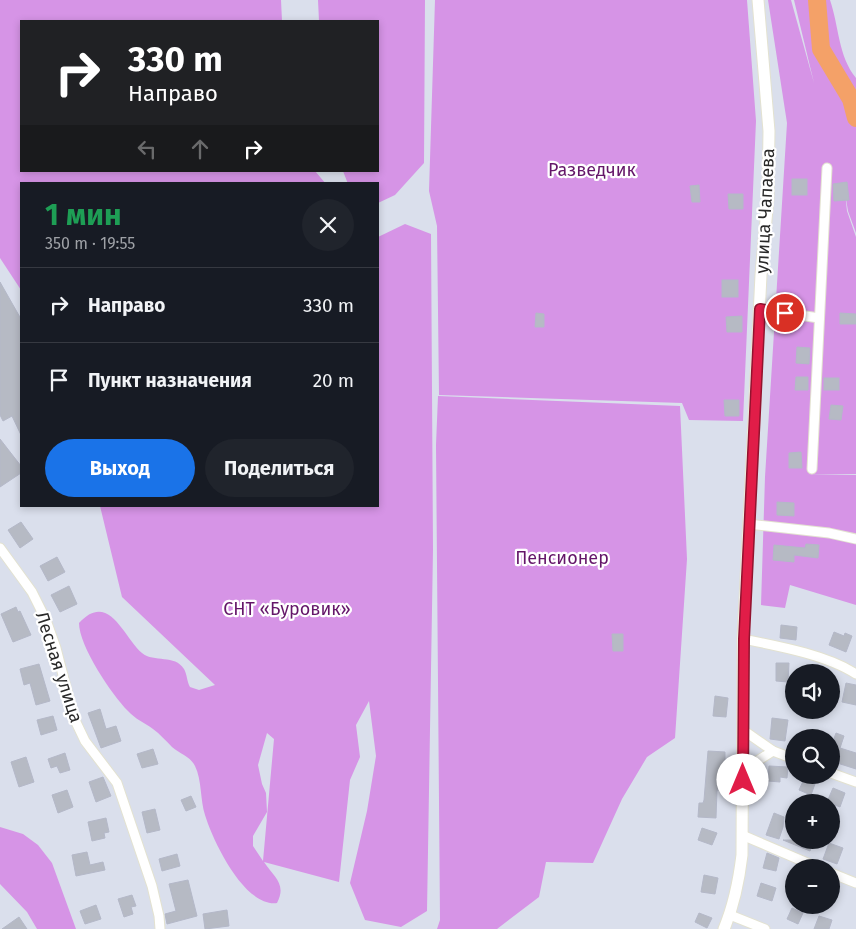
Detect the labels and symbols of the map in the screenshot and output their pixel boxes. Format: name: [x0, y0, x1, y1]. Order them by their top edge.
street label: улица Чапаева: [751, 148, 779, 274]
park label: Разведчик: [548, 159, 637, 181]
pin: [764, 292, 806, 334]
park label: Пенсионер: [515, 547, 609, 569]
park label: СНТ «Буровик»: [223, 598, 351, 620]
street label: Лесная улица: [31, 609, 87, 725]
position arrow: [716, 753, 768, 805]

